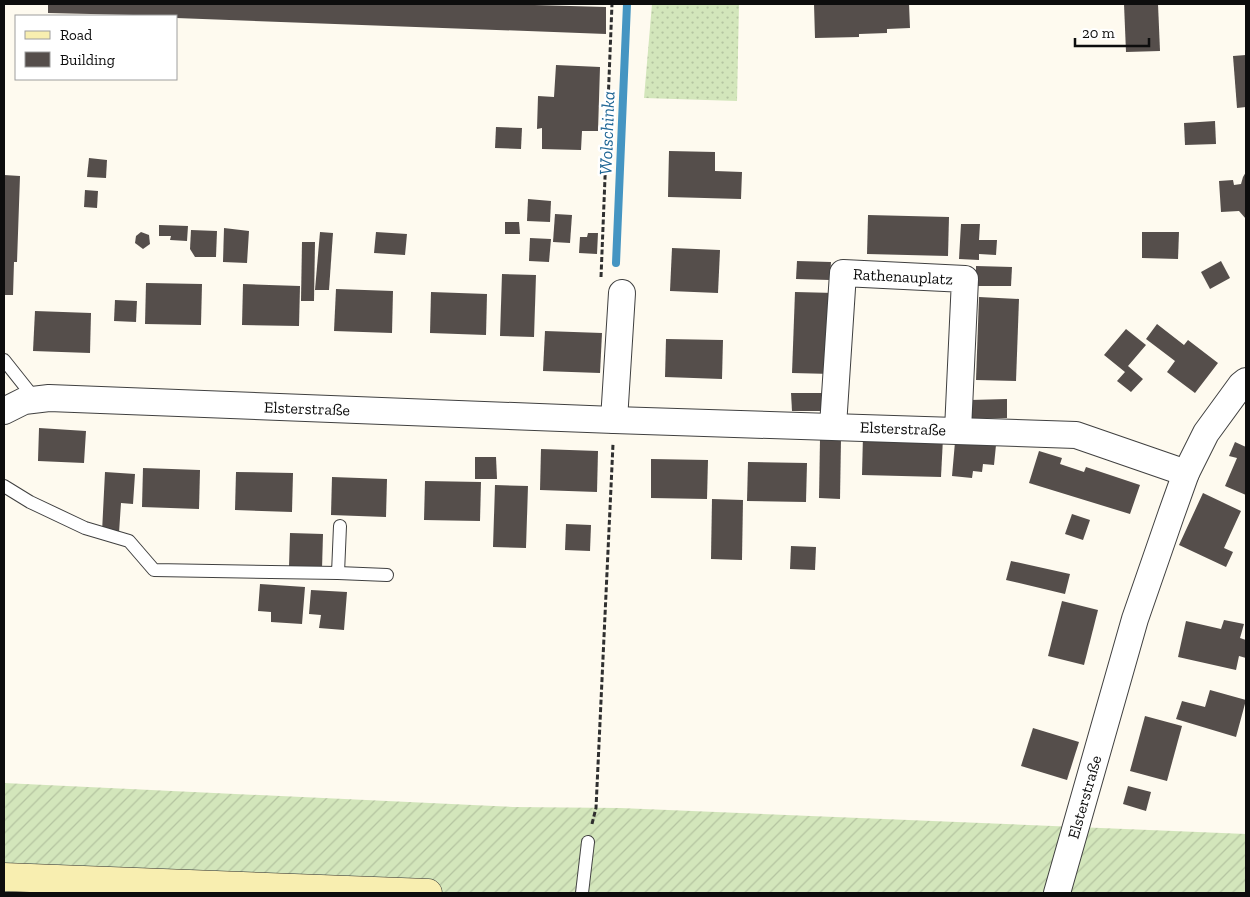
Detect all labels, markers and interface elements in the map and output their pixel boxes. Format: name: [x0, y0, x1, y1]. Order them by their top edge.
legend: [15, 15, 178, 80]
scale bar: [1075, 15, 1149, 47]
text: 20 m: [1082, 24, 1115, 42]
text: Road: [60, 26, 93, 44]
text: Building: [60, 51, 115, 69]
water label: Wolschinka: [595, 91, 619, 175]
street label: Rathenauplatz: [853, 264, 953, 289]
street label: Elsterstraße: [264, 398, 350, 419]
street label: Elsterstraße: [860, 418, 946, 439]
street label: Elsterstraße: [1063, 753, 1105, 841]

